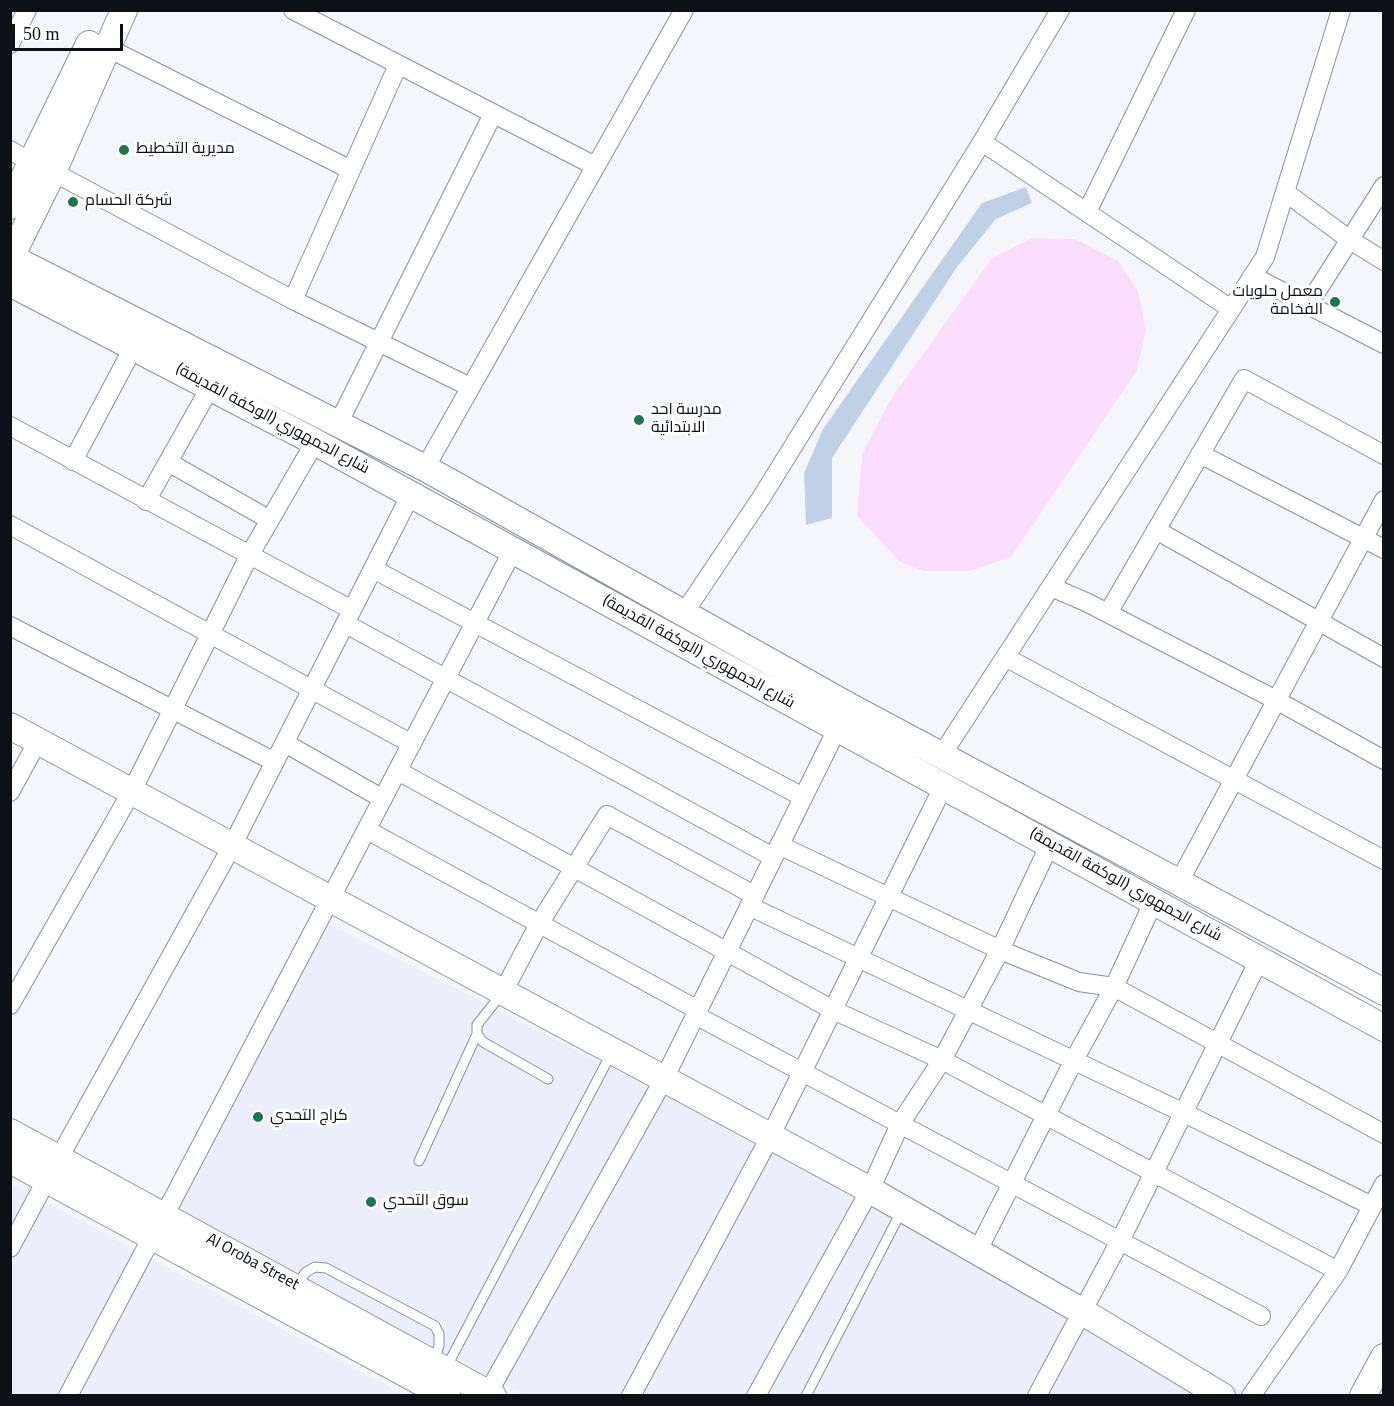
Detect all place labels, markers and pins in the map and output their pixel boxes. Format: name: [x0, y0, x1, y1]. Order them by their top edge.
place label: مديرية التخطيط: [136, 140, 235, 160]
marker: مديرية التخطيط: [117, 143, 131, 157]
place label: شركة الحسام: [85, 192, 172, 212]
marker: شركة الحسام: [66, 195, 80, 209]
place label: معمل حلويات الفخامة: [1232, 283, 1323, 321]
marker: معمل حلويات الفخامة: [1328, 295, 1342, 309]
place label: مدرسة احد الابتدائية: [651, 401, 722, 439]
marker: مدرسة احد الابتدائية: [632, 413, 646, 427]
place label: كراج التحدي: [270, 1107, 348, 1127]
marker: كراج التحدي: [251, 1110, 265, 1124]
place label: سوق التحدي: [383, 1192, 469, 1212]
marker: سوق التحدي: [364, 1195, 378, 1209]

